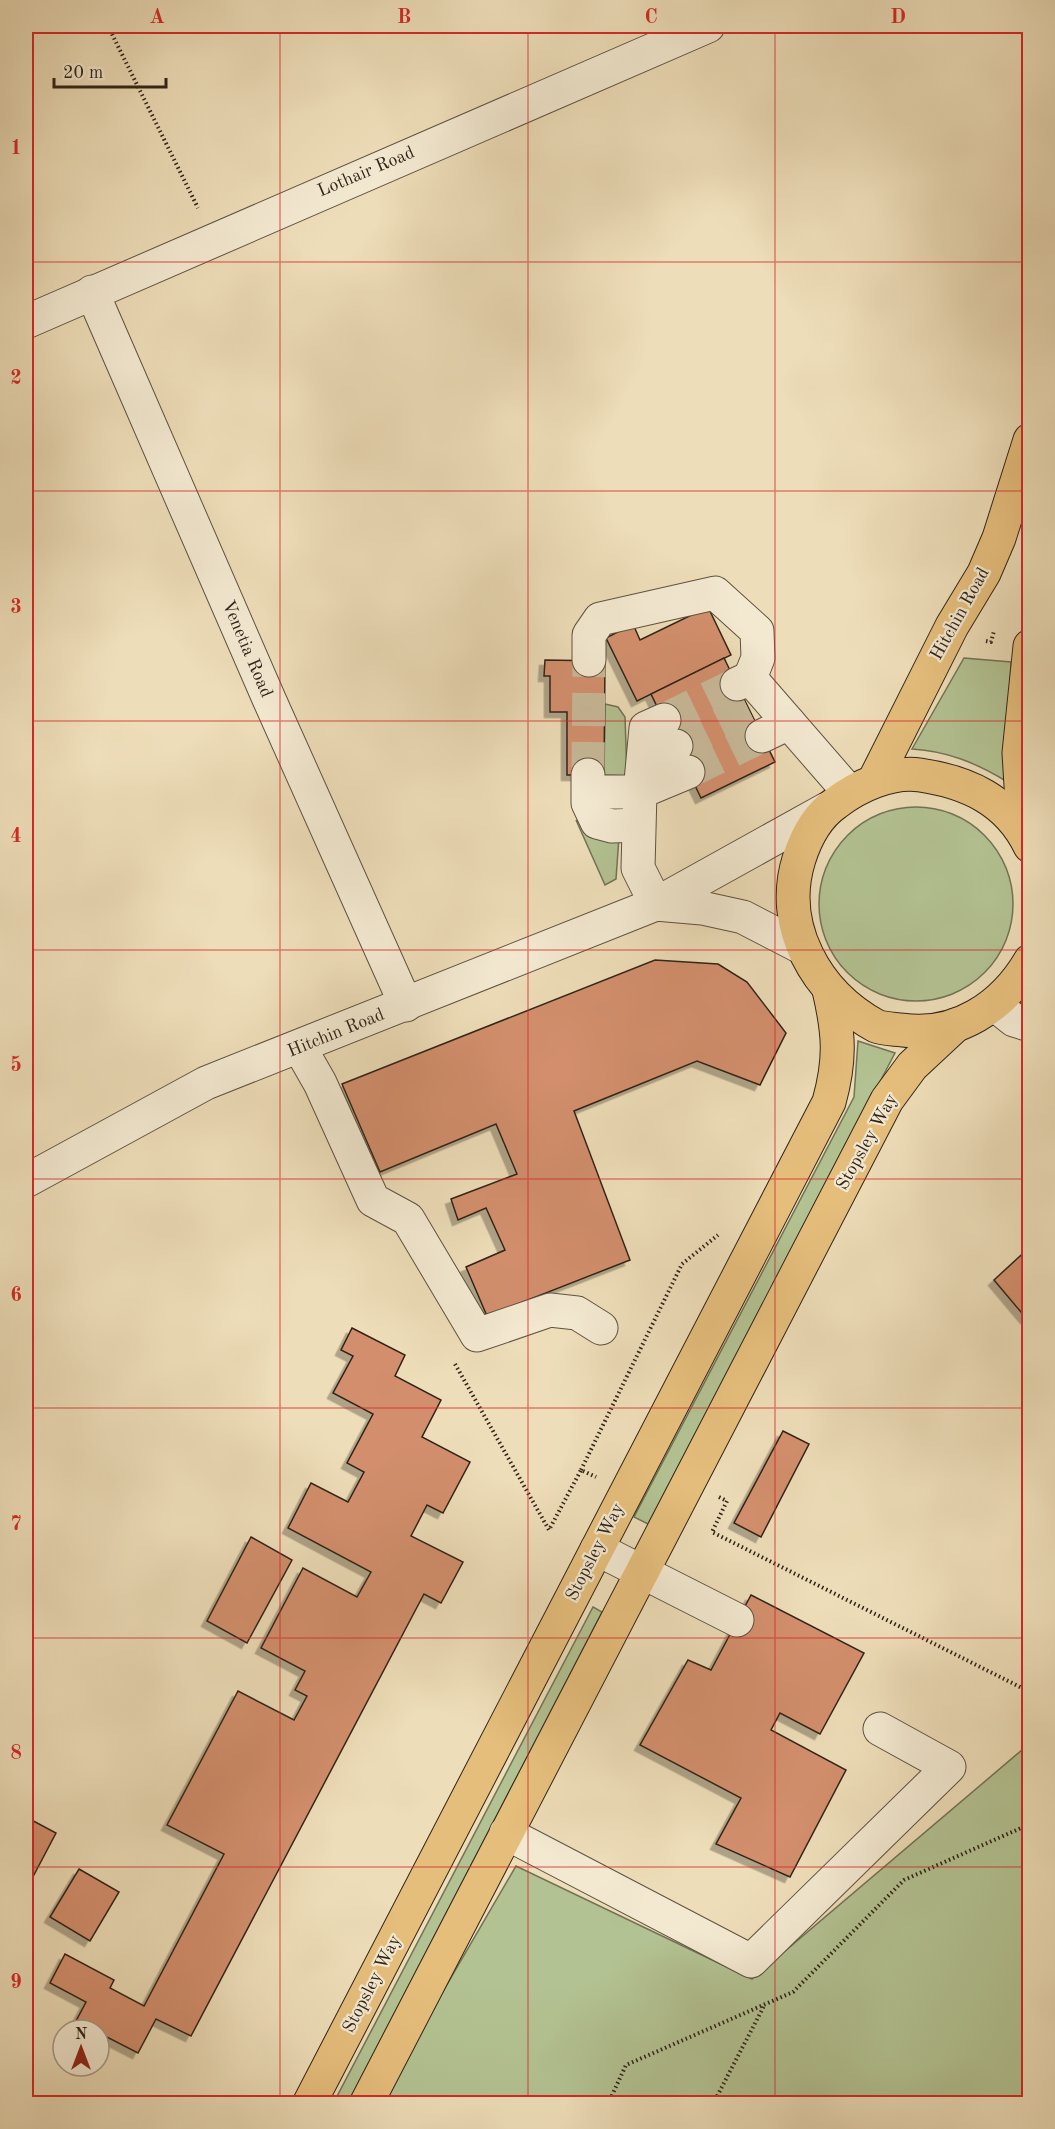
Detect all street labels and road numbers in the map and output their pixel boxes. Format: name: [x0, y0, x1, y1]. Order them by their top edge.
street label: Lothair Road: [315, 144, 417, 200]
street label: Hitchin Road: [927, 565, 993, 663]
street label: Venetia Road: [218, 598, 276, 700]
street label: Hitchin Road: [285, 1005, 387, 1061]
street label: Stopsley Way: [833, 1090, 901, 1193]
street label: Stopsley Way: [563, 1500, 628, 1604]
street label: Stopsley Way: [340, 1932, 405, 2036]

